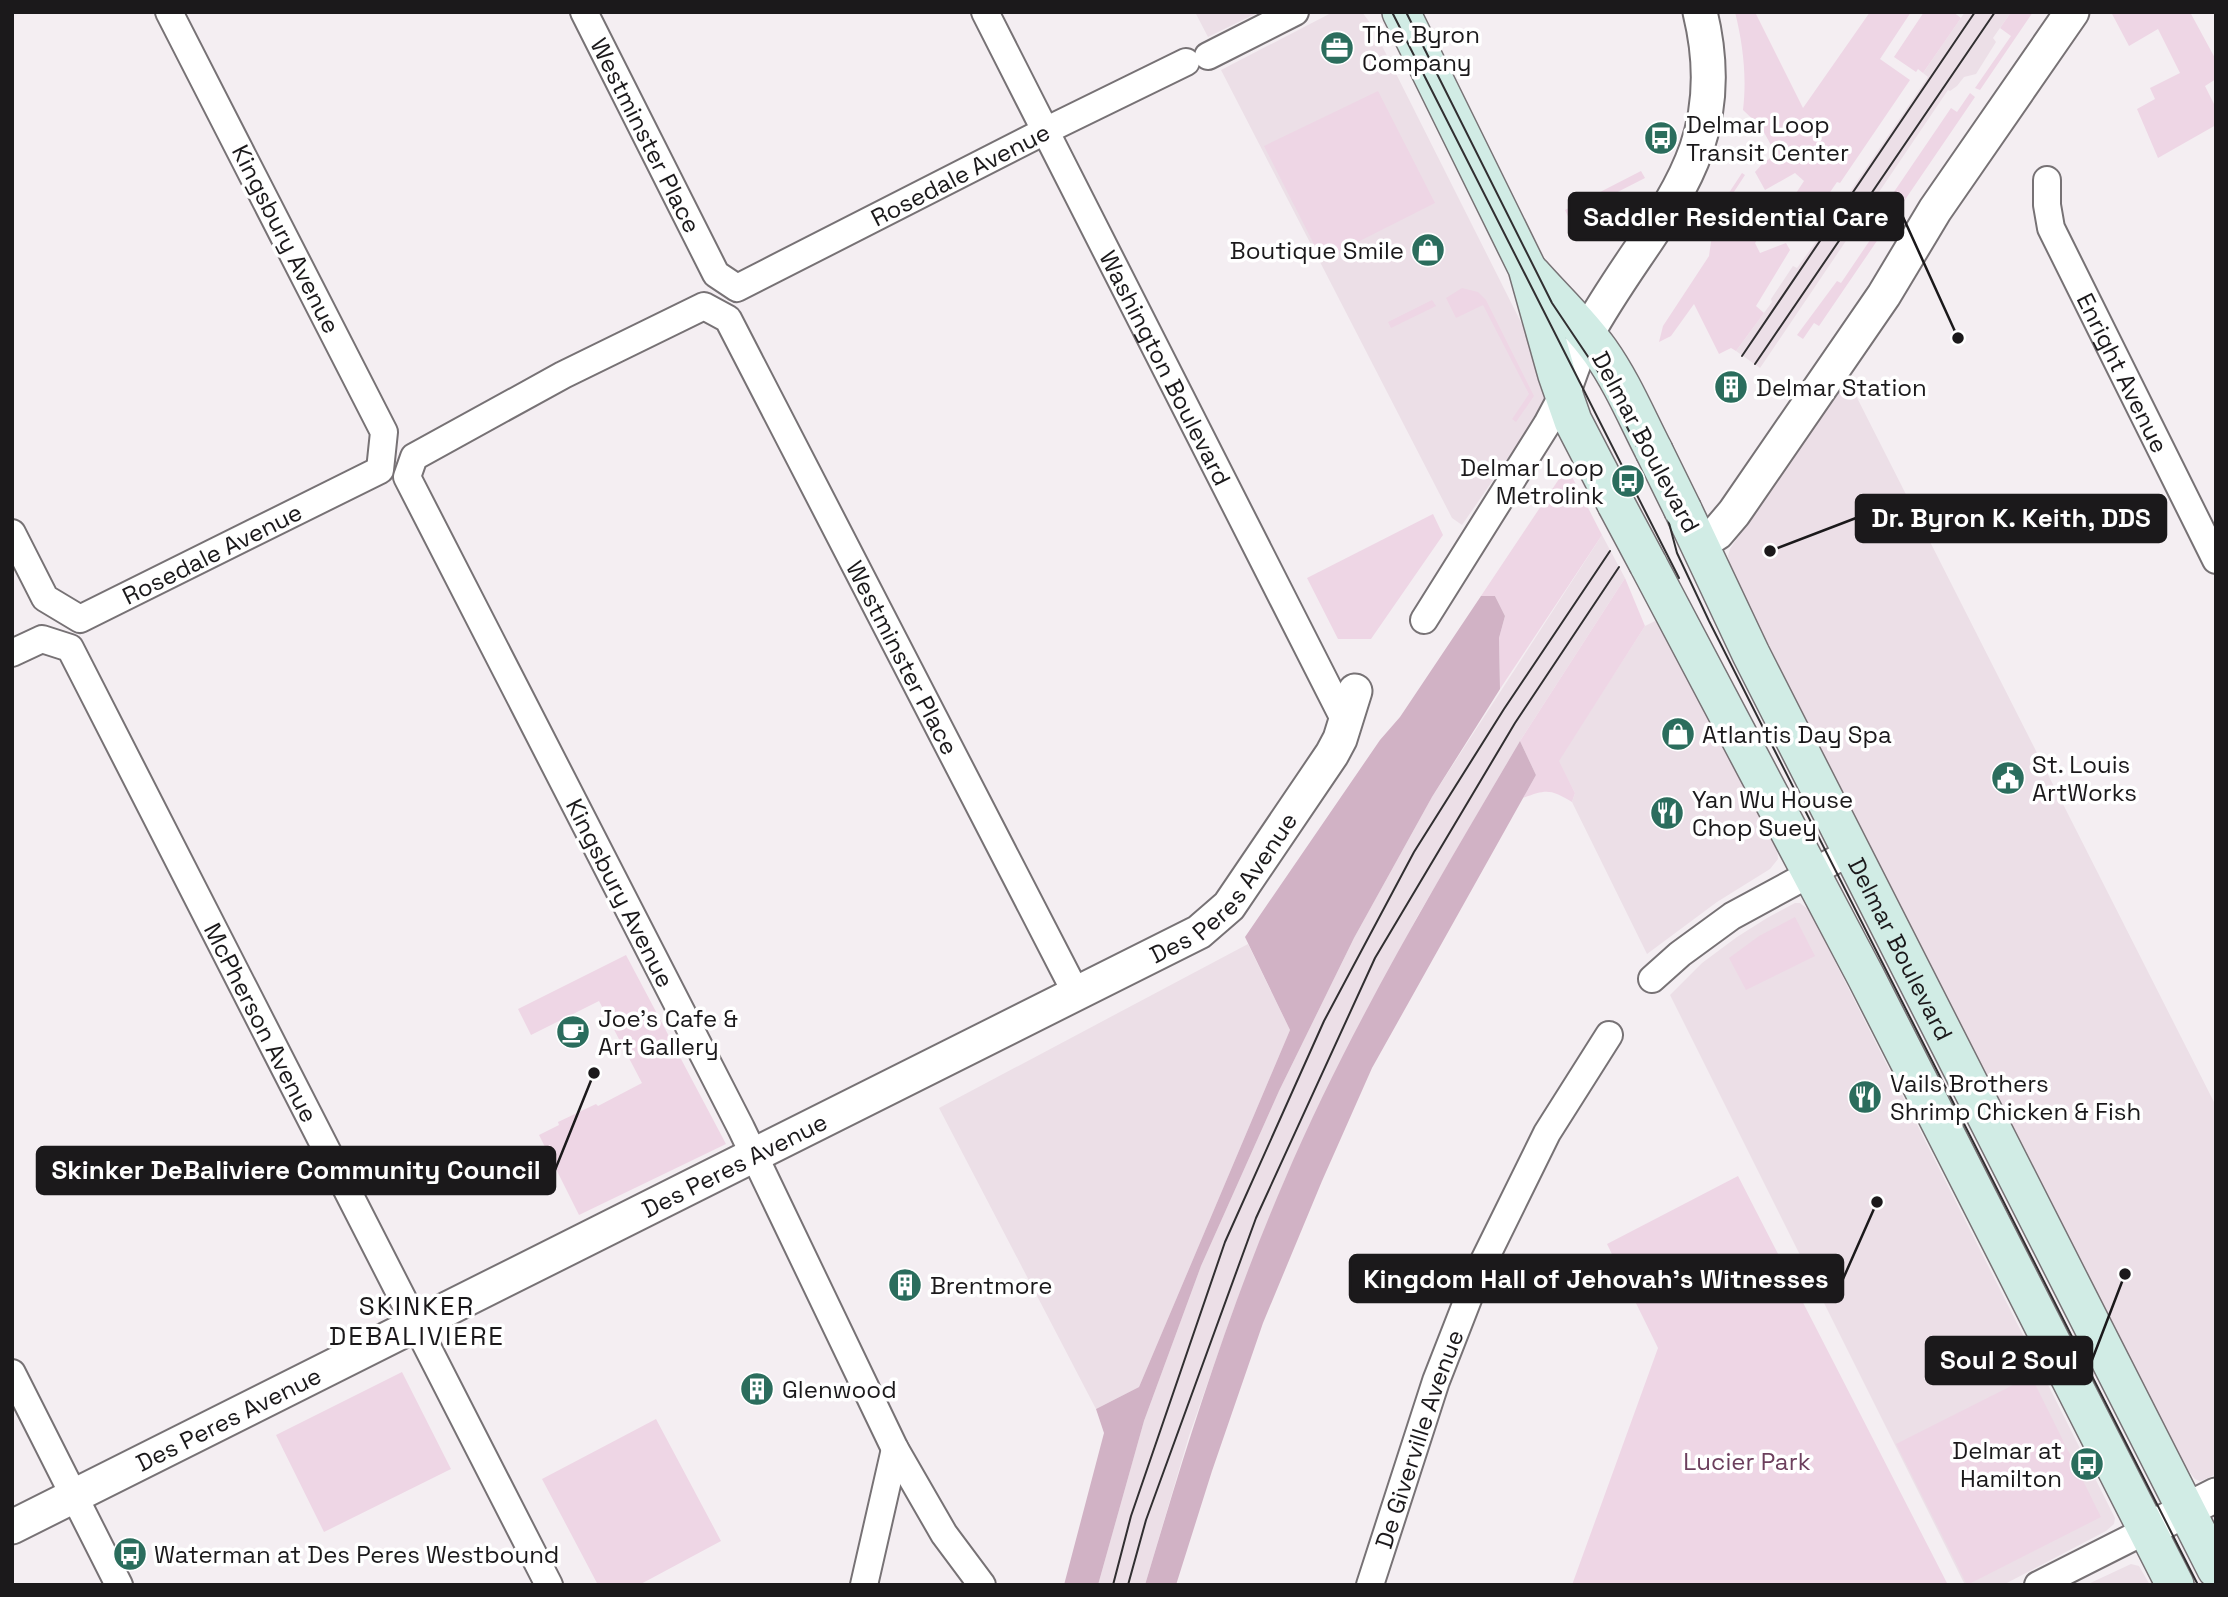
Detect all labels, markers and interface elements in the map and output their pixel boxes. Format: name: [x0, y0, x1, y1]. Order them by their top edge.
place label: The Byron Company: [1362, 19, 1480, 78]
office icon: The Byron Company: [1318, 29, 1356, 67]
street label: Westminster Place: [584, 33, 708, 238]
place label: Delmar Loop Transit Center: [1686, 109, 1849, 168]
street label: Rosedale Avenue: [865, 116, 1055, 233]
bus stop icon: Delmar Loop Transit Center: [1642, 119, 1680, 157]
street label: Kingsbury Avenue: [225, 139, 347, 339]
callout: Saddler Residential Care: [1569, 193, 1903, 240]
text: Saddler Residential Care: [1583, 200, 1889, 234]
shop icon: Boutique Smile: [1409, 231, 1447, 269]
place label: Boutique Smile: [1230, 235, 1404, 266]
street label: Washington Boulevard: [1093, 245, 1238, 491]
street label: Enright Avenue: [2070, 288, 2176, 458]
street label: Delmar Boulevard: [1585, 346, 1707, 538]
building icon: Delmar Station: [1712, 368, 1750, 406]
place label: Delmar Station: [1756, 372, 1927, 403]
place label: Delmar Loop Metrolink: [1460, 452, 1604, 511]
bus stop icon: Delmar Loop Metrolink: [1609, 462, 1647, 500]
callout: Dr. Byron K. Keith, DDS: [1856, 495, 2166, 542]
street label: Rosedale Avenue: [117, 496, 307, 611]
text: Dr. Byron K. Keith, DDS: [1871, 501, 2151, 535]
street label: Westminster Place: [840, 555, 966, 760]
shop icon: Atlantis Day Spa: [1659, 715, 1697, 753]
place label: Atlantis Day Spa: [1702, 719, 1892, 750]
place label: St. Louis ArtWorks: [2032, 749, 2137, 808]
public building icon: St. Louis ArtWorks: [1989, 759, 2027, 797]
place label: Yan Wu House Chop Suey: [1692, 784, 1853, 843]
street label: Kingsbury Avenue: [559, 793, 681, 993]
restaurant icon: Yan Wu House Chop Suey: [1648, 794, 1686, 832]
street label: Des Peres Avenue: [1144, 806, 1304, 970]
street label: Delmar Boulevard: [1841, 852, 1960, 1046]
street label: McPherson Avenue: [197, 917, 325, 1127]
place label: Joe's Cafe & Art Gallery: [598, 1003, 738, 1062]
cafe icon: Joe's Cafe & Art Gallery: [554, 1013, 592, 1051]
place label: Vails Brothers Shrimp Chicken & Fish: [1890, 1068, 2141, 1127]
restaurant icon: Vails Brothers Shrimp Chicken & Fish: [1846, 1078, 1884, 1116]
street label: Des Peres Avenue: [636, 1105, 832, 1224]
callout: Skinker DeBaliviere Community Council: [37, 1147, 555, 1194]
text: Skinker DeBaliviere Community Council: [51, 1153, 541, 1187]
callout: Kingdom Hall of Jehovah's Witnesses: [1350, 1255, 1843, 1302]
text: Kingdom Hall of Jehovah's Witnesses: [1363, 1262, 1829, 1296]
building icon: Brentmore: [886, 1266, 924, 1304]
place label: Brentmore: [930, 1270, 1052, 1301]
district label: SKINKER DEBALIVIERE: [329, 1289, 505, 1353]
street label: De Giverville Avenue: [1367, 1325, 1470, 1552]
callout: Soul 2 Soul: [1926, 1337, 2092, 1384]
text: Soul 2 Soul: [1940, 1343, 2078, 1377]
street label: Des Peres Avenue: [130, 1359, 326, 1478]
building icon: Glenwood: [738, 1370, 776, 1408]
place label: Glenwood: [782, 1374, 897, 1405]
place label: Delmar at Hamilton: [1952, 1435, 2062, 1494]
bus stop icon: Delmar at Hamilton: [2068, 1445, 2106, 1483]
park label: Lucier Park: [1683, 1446, 1811, 1477]
bus stop icon: Waterman at Des Peres Westbound: [111, 1535, 149, 1573]
place label: Waterman at Des Peres Westbound: [154, 1539, 559, 1570]

